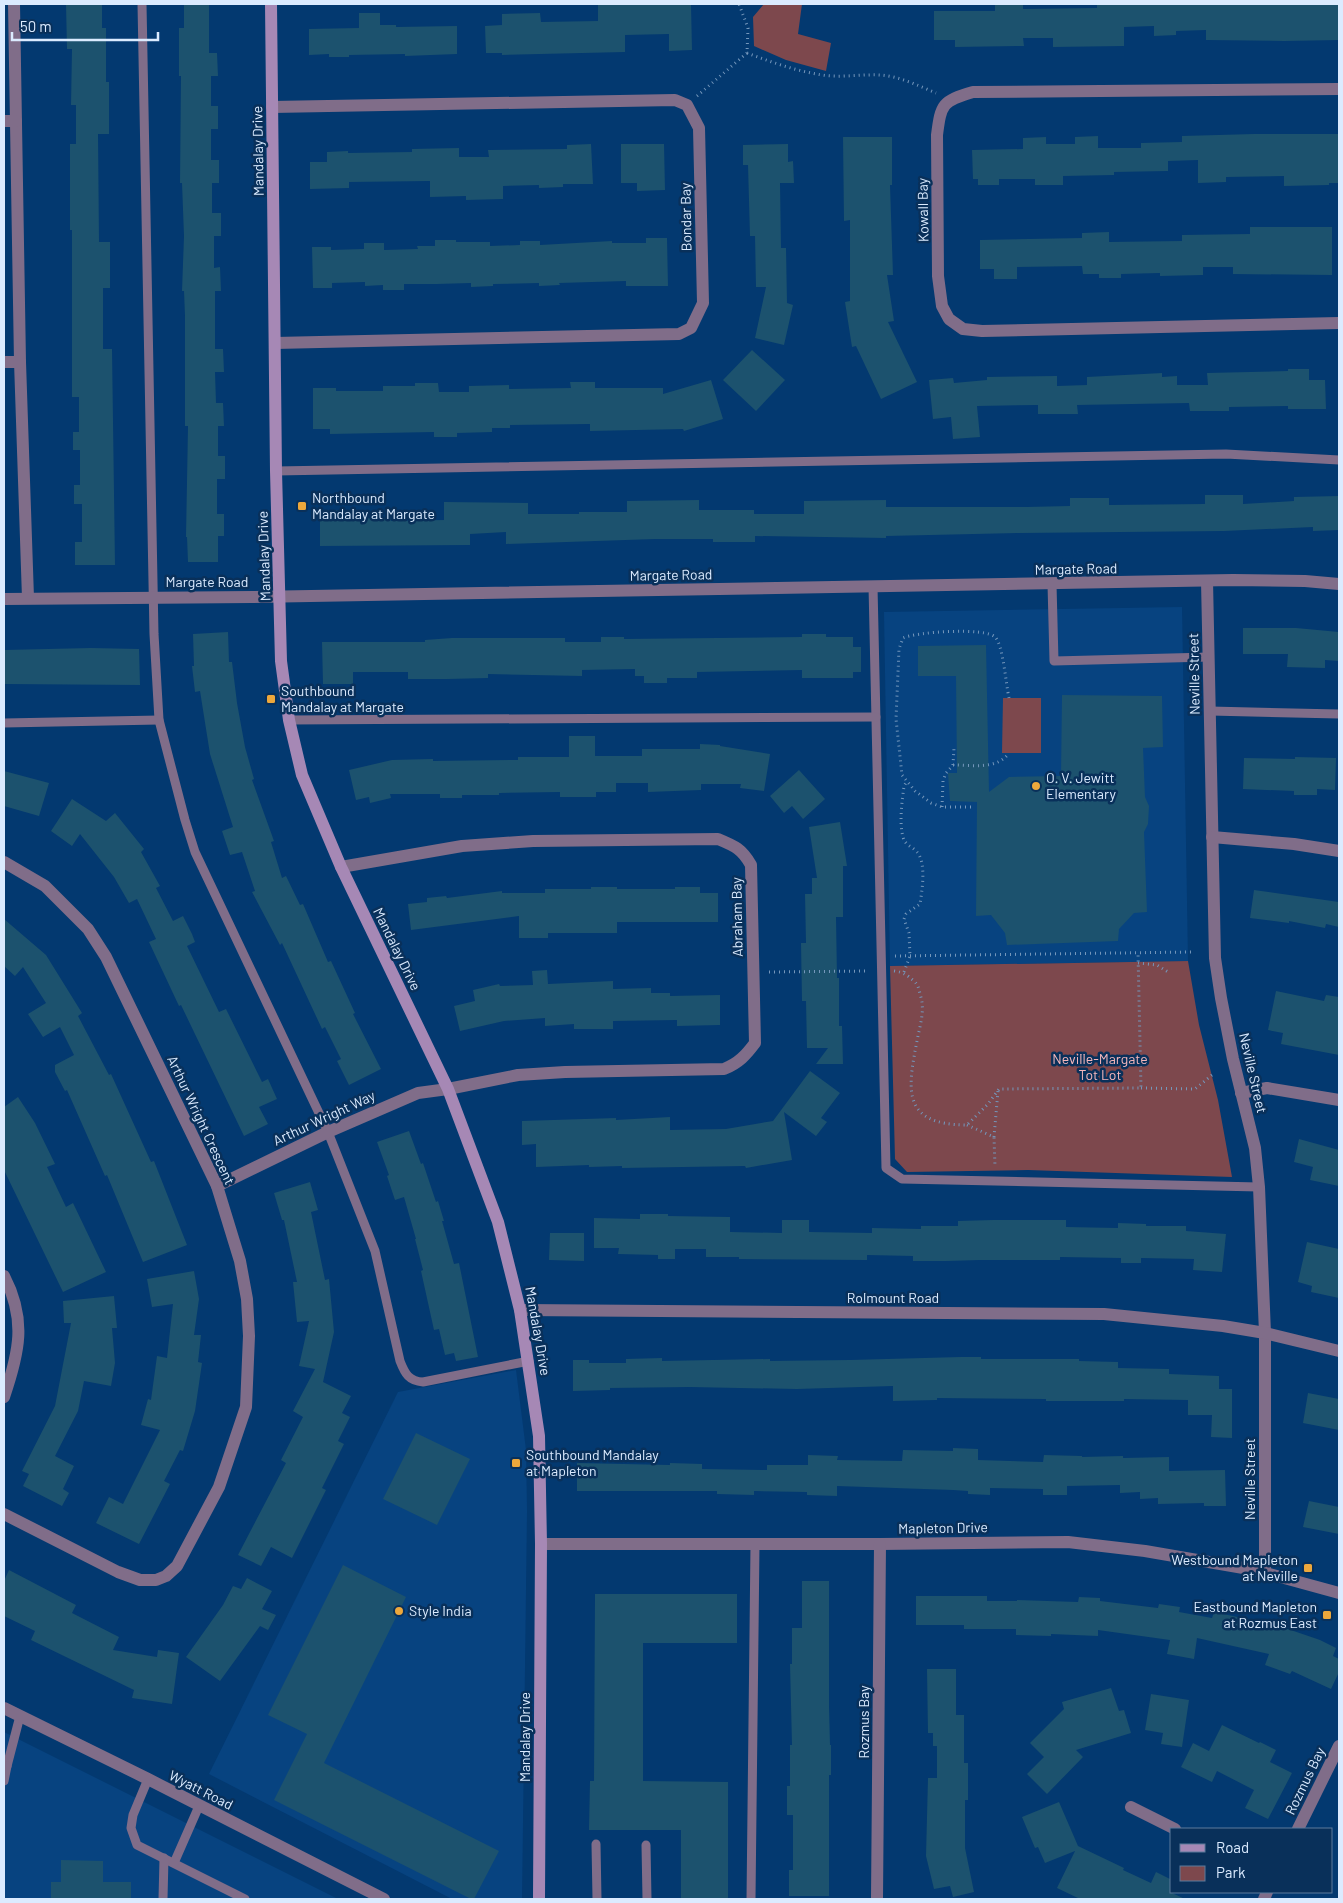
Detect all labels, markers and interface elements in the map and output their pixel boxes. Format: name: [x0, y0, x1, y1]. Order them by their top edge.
scale bar: [12, 10, 159, 42]
text: 50 m: [20, 17, 52, 35]
street label: Mandalay Drive: [248, 106, 267, 196]
street label: Kowall Bay: [913, 177, 932, 242]
street label: Bondar Bay: [676, 182, 695, 252]
place label: Northbound Mandalay at Margate: [312, 489, 435, 522]
marker: Northbound Mandalay at Margate: [296, 500, 308, 512]
street label: Mandalay Drive: [253, 511, 274, 601]
street label: Margate Road: [1034, 559, 1118, 578]
street label: Margate Road: [629, 565, 713, 584]
street label: Margate Road: [166, 573, 248, 590]
street label: Neville Street: [1184, 633, 1203, 715]
place label: Southbound Mandalay at Margate: [281, 682, 404, 715]
marker: Southbound Mandalay at Margate: [265, 693, 277, 705]
place label: O. V. Jewitt Elementary: [1046, 769, 1116, 802]
marker: O. V. Jewitt Elementary: [1030, 780, 1042, 792]
street label: Abraham Bay: [727, 876, 746, 957]
street label: Mandalay Drive: [370, 905, 425, 993]
street label: Neville Street: [1236, 1031, 1271, 1115]
park label: Neville-Margate Tot Lot: [1052, 1050, 1148, 1083]
street label: Arthur Wright Crescent: [164, 1053, 239, 1187]
street label: Arthur Wright Way: [270, 1086, 378, 1149]
street label: Mandalay Drive: [522, 1285, 555, 1377]
street label: Rolmount Road: [847, 1289, 939, 1306]
street label: Neville Street: [1241, 1438, 1258, 1520]
place label: Southbound Mandalay at Mapleton: [526, 1446, 659, 1479]
marker: Southbound Mandalay at Mapleton: [510, 1457, 522, 1469]
street label: Mapleton Drive: [898, 1518, 988, 1537]
place label: Westbound Mapleton at Neville: [1171, 1551, 1298, 1584]
marker: Westbound Mapleton at Neville: [1302, 1562, 1314, 1574]
place label: Eastbound Mapleton at Rozmus East: [1193, 1598, 1317, 1631]
place label: Style India: [409, 1602, 472, 1619]
marker: Style India: [393, 1605, 405, 1617]
marker: Eastbound Mapleton at Rozmus East: [1321, 1609, 1333, 1621]
street label: Rozmus Bay: [855, 1685, 872, 1759]
street label: Mandalay Drive: [516, 1692, 533, 1782]
street label: Rozmus Bay: [1281, 1744, 1328, 1817]
street label: Wyatt Road: [166, 1766, 236, 1813]
legend: [1170, 1828, 1333, 1893]
text: Road: [1216, 1838, 1249, 1856]
text: Park: [1216, 1863, 1246, 1881]

